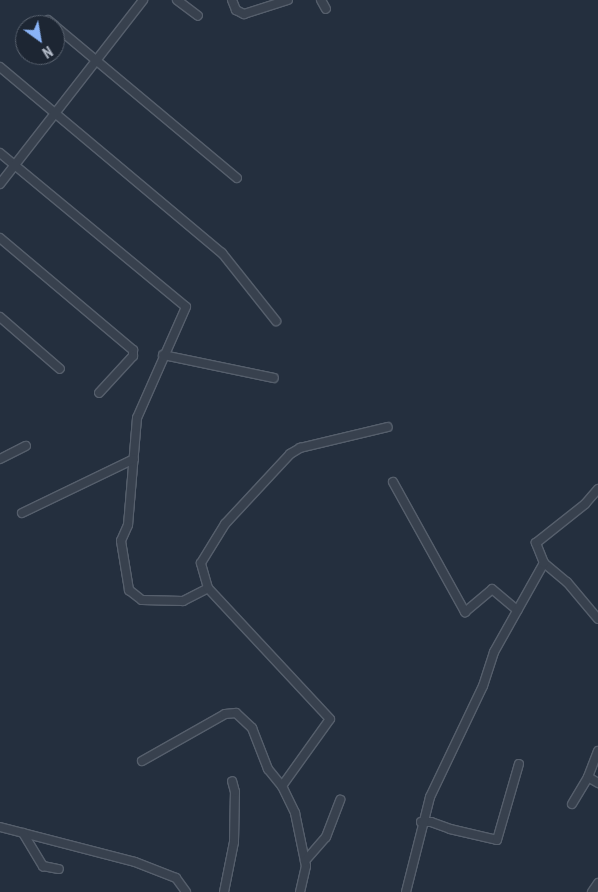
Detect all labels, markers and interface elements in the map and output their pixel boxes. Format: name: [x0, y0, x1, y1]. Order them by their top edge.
north arrow: [15, 15, 65, 65]
text: N: [40, 43, 55, 61]

